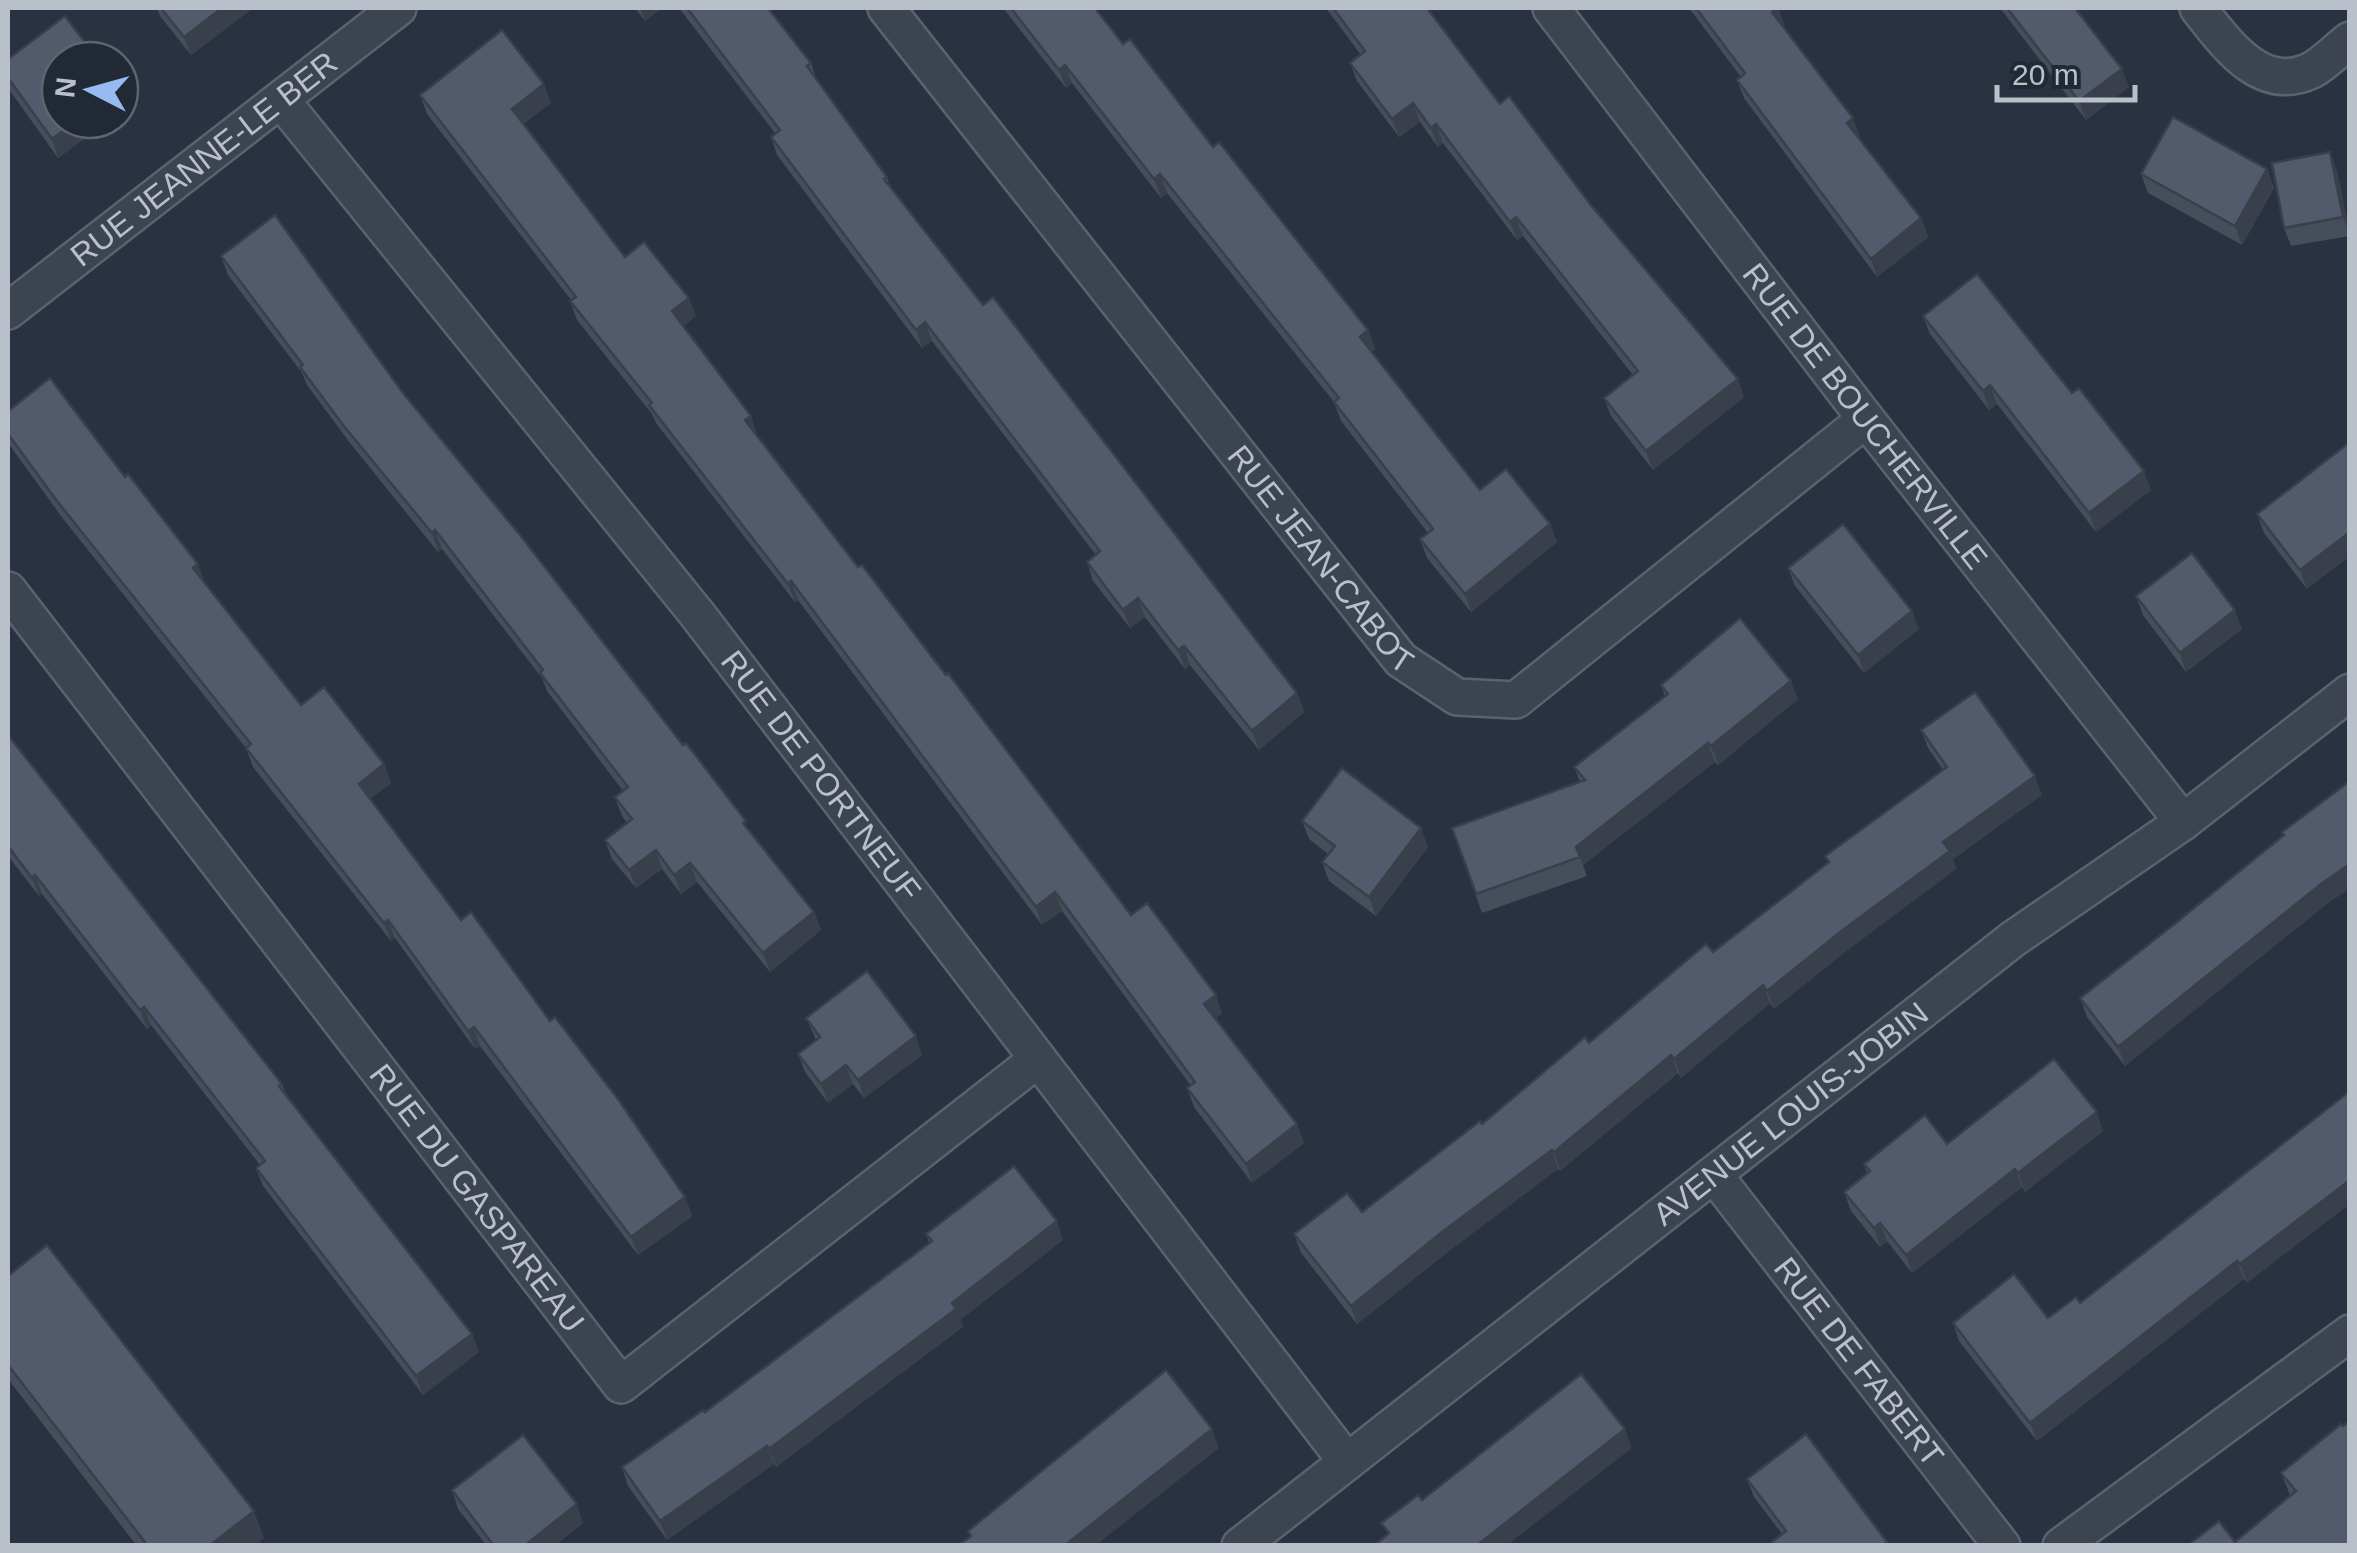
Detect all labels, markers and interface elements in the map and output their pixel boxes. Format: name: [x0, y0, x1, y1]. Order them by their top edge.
north arrow: [40, 40, 140, 140]
scale bar: [1997, 40, 2134, 102]
street label: RUE JEANNE-LE BER: [62, 43, 344, 275]
text: 20 m: [2012, 58, 2079, 91]
street label: RUE DE BOUCHERVILLE: [1736, 256, 1995, 576]
street label: RUE JEAN-CABOT: [1220, 438, 1420, 681]
street label: RUE DE PORTNEUF: [714, 644, 928, 908]
street label: AVENUE LOUIS-JOBIN: [1646, 995, 1935, 1233]
street label: RUE DU GASPAREAU: [362, 1057, 591, 1339]
street label: RUE DE FABERT: [1767, 1250, 1951, 1473]

